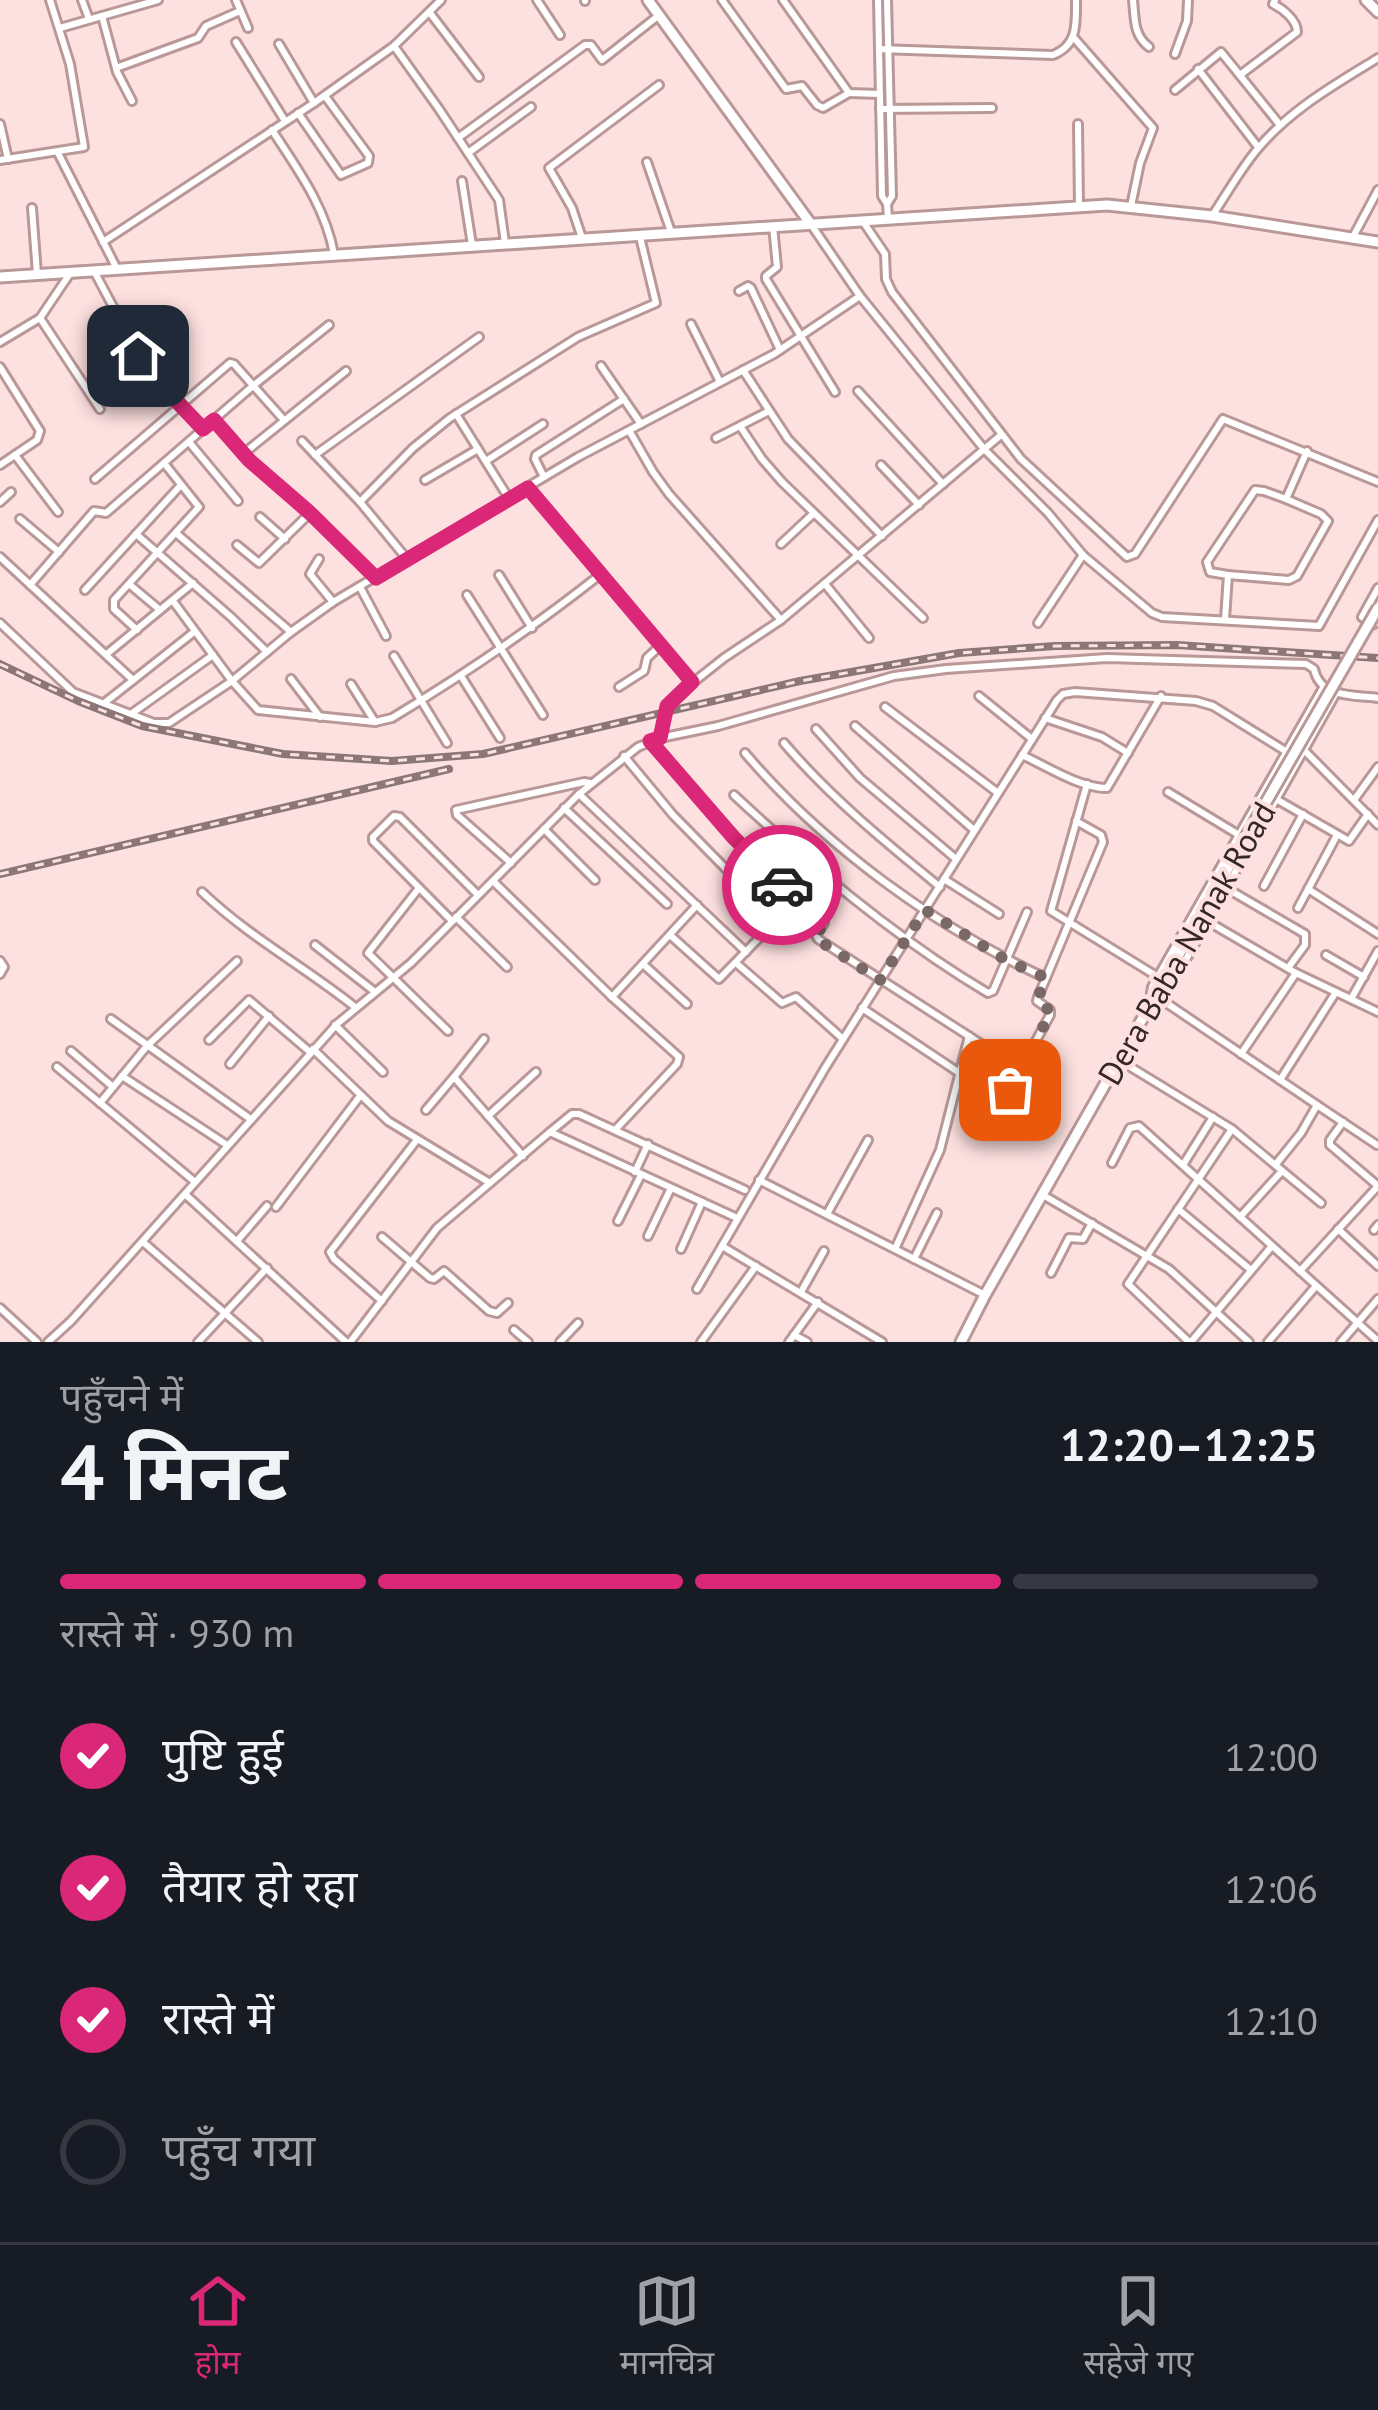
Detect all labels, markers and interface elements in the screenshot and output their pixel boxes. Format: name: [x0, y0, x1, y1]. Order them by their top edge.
pin: [87, 305, 189, 407]
icon: home: [105, 323, 171, 389]
street label: Dera Baba Nanak Road: [1087, 794, 1285, 1092]
courier: [722, 825, 842, 945]
icon: car: [749, 852, 815, 918]
pin: [959, 1039, 1061, 1141]
icon: bag: [977, 1057, 1043, 1123]
text: पहुँचने में: [60, 1371, 183, 1422]
text: 12:20–12:25: [1060, 1415, 1318, 1473]
text: 4 मिनट: [60, 1421, 288, 1522]
text: रास्ते में · 930 m: [60, 1607, 294, 1658]
icon: check: [60, 1723, 126, 1789]
text: पुष्टि हुई: [162, 1724, 284, 1782]
text: 12:00: [1224, 1731, 1318, 1782]
icon: check: [60, 1855, 126, 1921]
text: तैयार हो रहा: [162, 1856, 357, 1914]
text: 12:06: [1224, 1863, 1318, 1914]
icon: check: [60, 1987, 126, 2053]
text: रास्ते में: [162, 1988, 274, 2046]
text: 12:10: [1224, 1995, 1318, 2046]
text: पहुँच गया: [162, 2120, 315, 2178]
tab: होम: [185, 2268, 251, 2387]
tab: मानचित्र: [620, 2268, 714, 2387]
tab: सहेजे गए: [1083, 2268, 1193, 2387]

